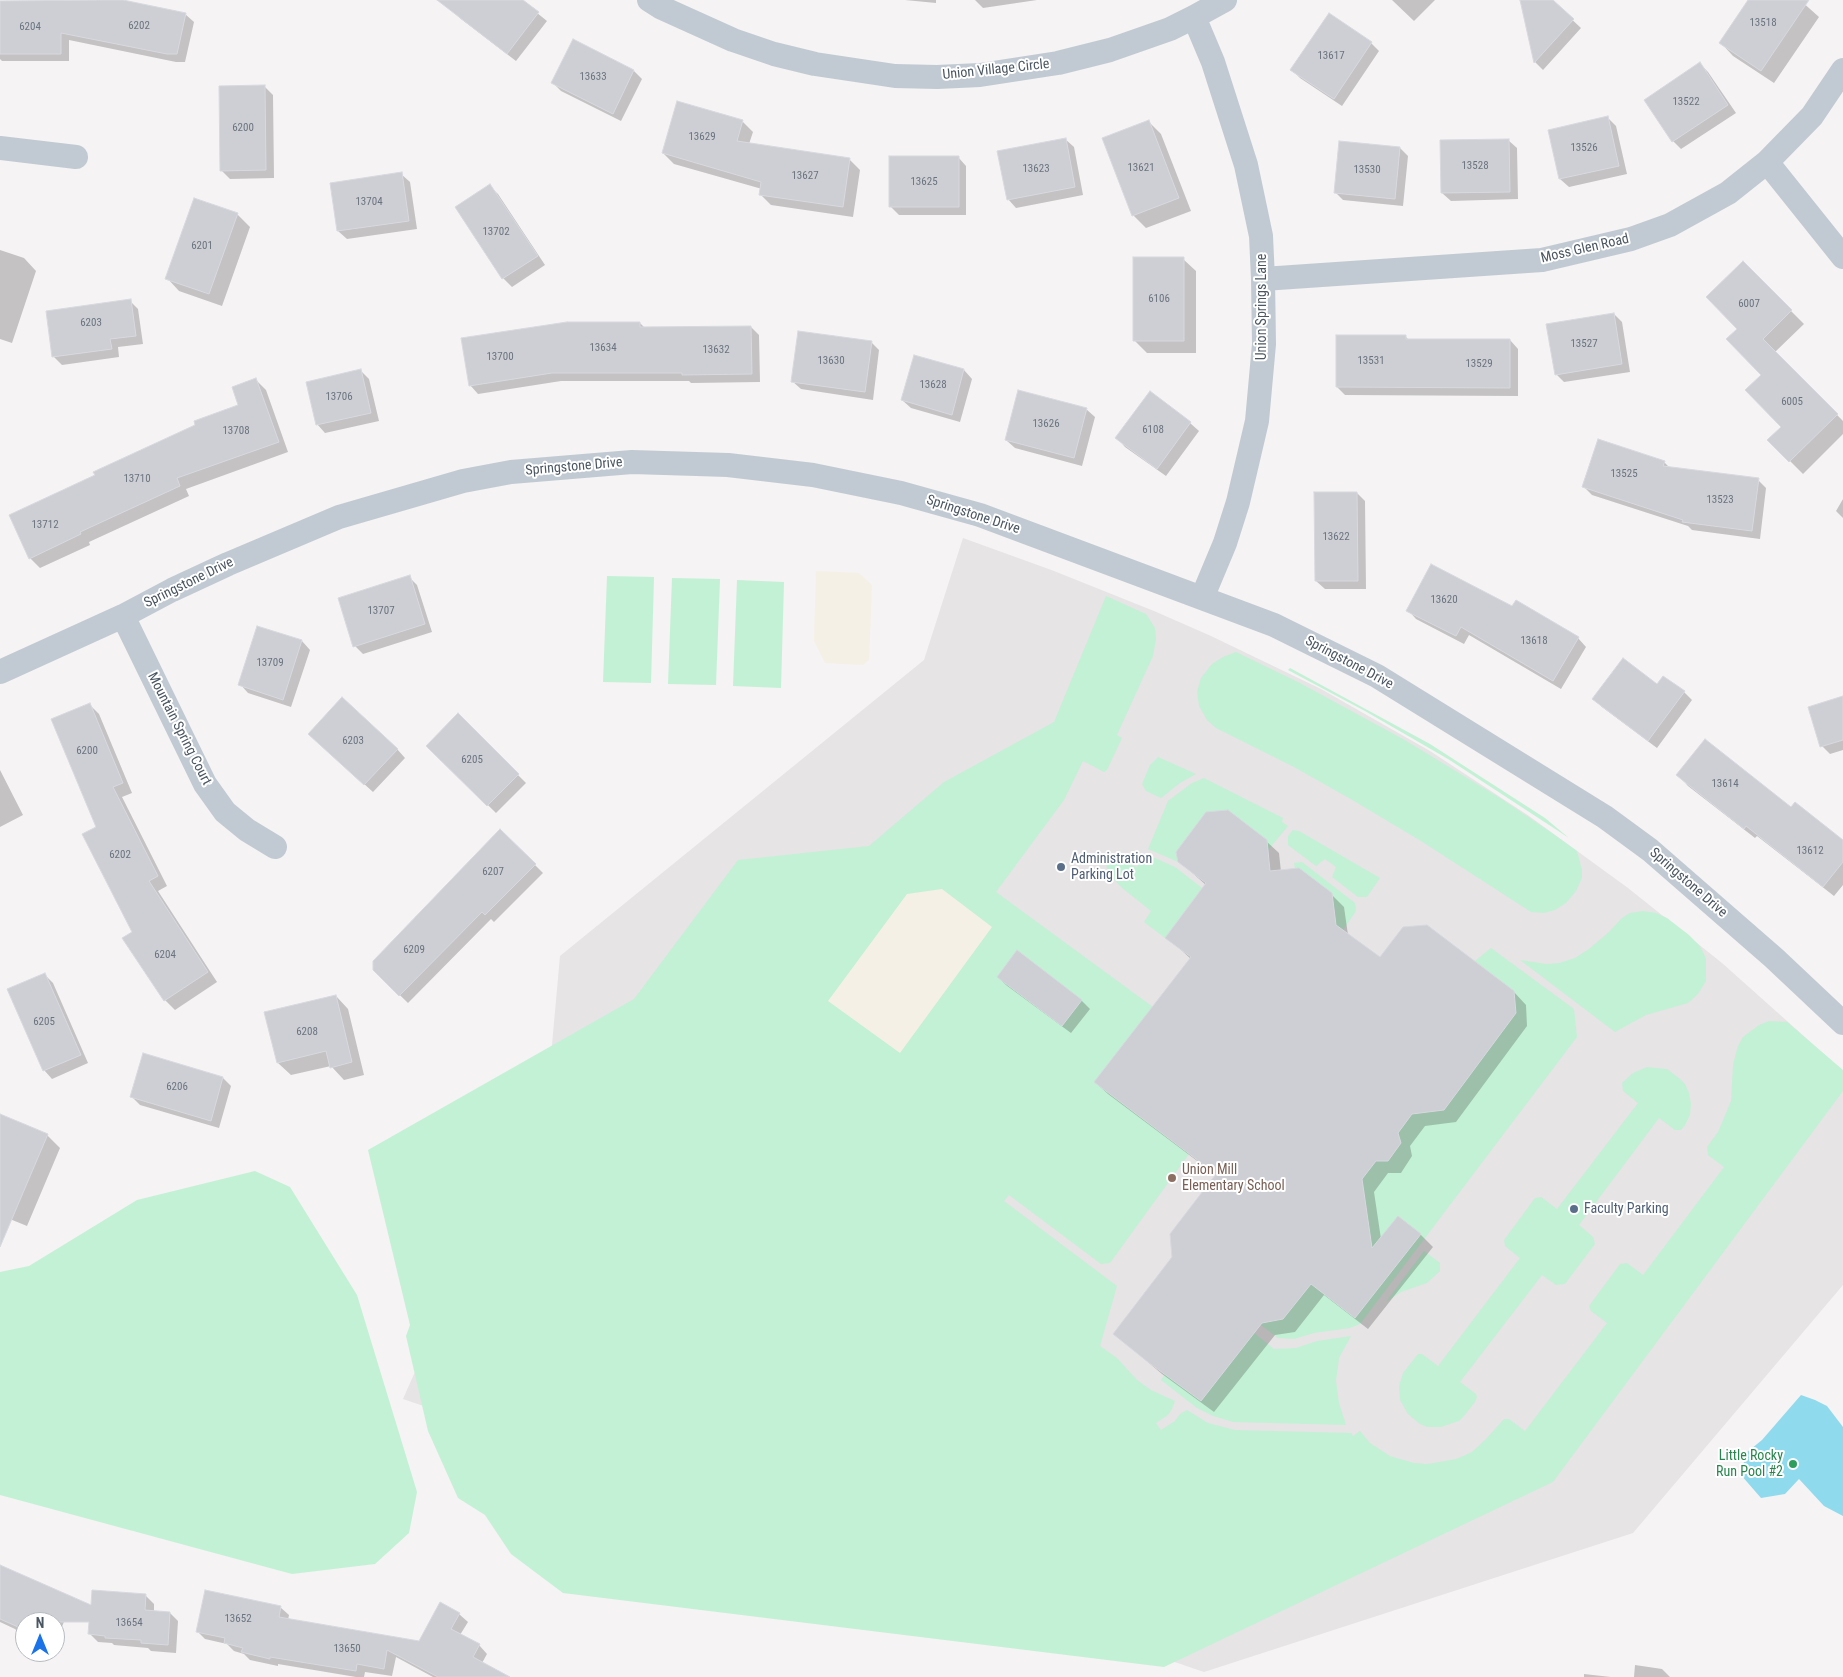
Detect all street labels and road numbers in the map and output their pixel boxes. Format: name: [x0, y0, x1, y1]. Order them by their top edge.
street label: Union Village Circle: [942, 56, 1050, 84]
street label: Moss Glen Road: [1539, 231, 1631, 267]
street label: Union Springs Lane: [1254, 254, 1270, 360]
street label: Springstone Drive: [525, 454, 623, 480]
street label: Springstone Drive: [924, 492, 1022, 538]
street label: Springstone Drive: [142, 554, 236, 612]
street label: Springstone Drive: [1302, 633, 1396, 693]
street label: Mountain Spring Court: [143, 670, 215, 788]
street label: Springstone Drive: [1646, 845, 1730, 921]

